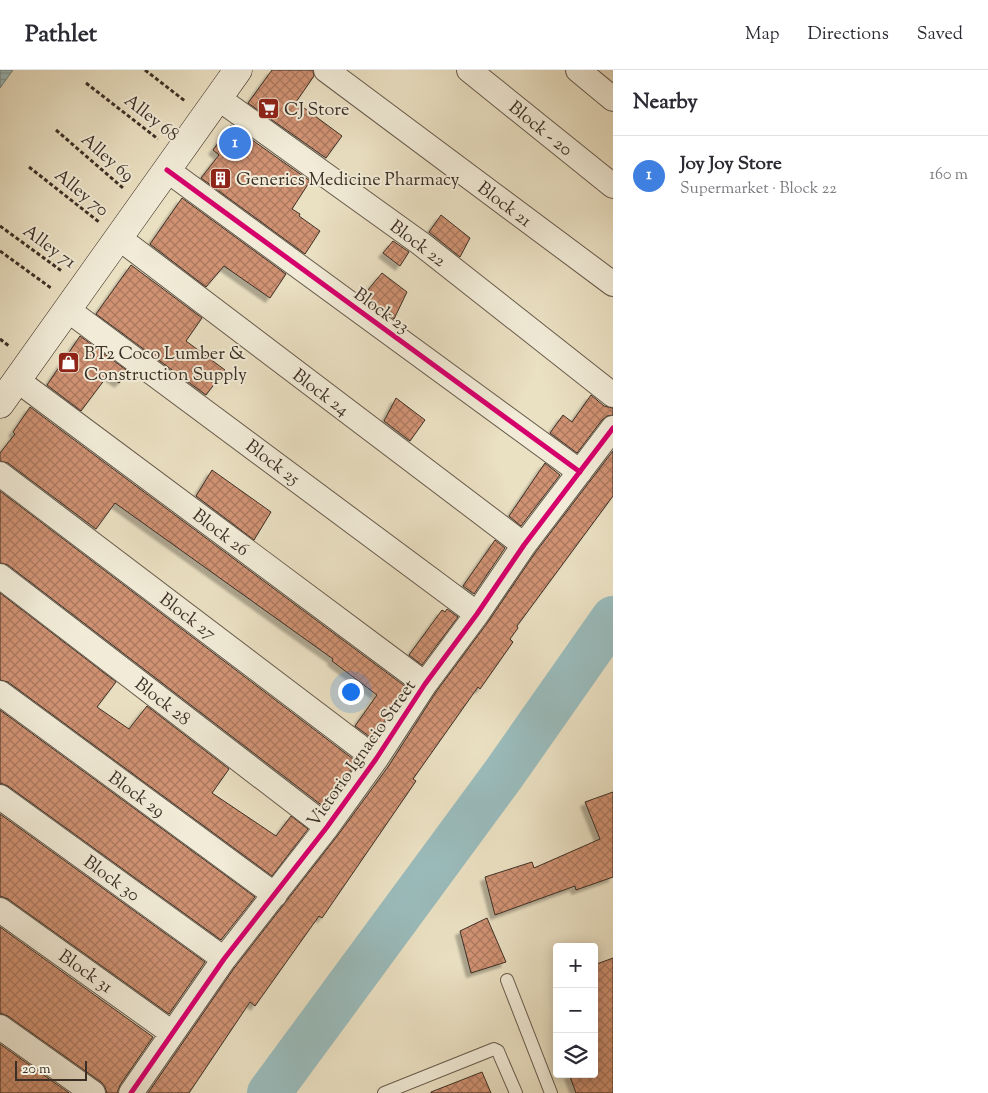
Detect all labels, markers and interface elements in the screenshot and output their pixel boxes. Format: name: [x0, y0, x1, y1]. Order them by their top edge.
text: Pathlet: [25, 18, 97, 52]
text: Map: [745, 22, 780, 48]
text: Directions: [808, 22, 889, 48]
text: Saved: [917, 22, 963, 48]
text: Nearby: [633, 88, 698, 118]
street label: Alley 68: [118, 89, 184, 148]
street label: Block - 20: [502, 96, 577, 163]
supermarket icon: CJ Store: [256, 97, 280, 121]
place label: CJ Store: [284, 98, 349, 124]
pin: 1: [219, 124, 251, 162]
street label: Alley 69: [74, 128, 139, 189]
text: Joy Joy Store: [680, 151, 782, 178]
street label: Alley 70: [48, 163, 114, 224]
text: 1: [646, 164, 652, 187]
text: 160 m: [930, 164, 968, 187]
building icon: Generics Medicine Pharmacy: [208, 167, 232, 191]
place label: Generics Medicine Pharmacy: [236, 168, 460, 194]
street label: Block 21: [471, 177, 536, 235]
text: Supermarket · Block 22: [680, 178, 837, 201]
street label: Block 22: [383, 215, 451, 275]
street label: Alley 71: [17, 219, 81, 276]
street label: Block 23: [348, 282, 414, 341]
place label: BT2 Coco Lumber & Construction Supply: [84, 342, 247, 389]
shop icon: BT2 Coco Lumber & Construction Supply: [56, 351, 80, 375]
street label: Block 24: [286, 364, 354, 424]
street label: Block 25: [239, 434, 304, 493]
street label: Block 26: [186, 504, 254, 564]
street label: Block 27: [153, 588, 221, 648]
street label: Block 28: [128, 672, 195, 733]
street label: Victorio Ignacio Street: [302, 675, 423, 833]
your location: [338, 679, 364, 705]
street label: Block 29: [102, 766, 170, 825]
street label: Block 30: [77, 850, 144, 909]
map controls: [553, 943, 598, 1078]
button: +: [553, 943, 598, 988]
street label: Block 31: [52, 944, 117, 1001]
button: −: [553, 988, 598, 1033]
button: layers: [553, 1033, 598, 1078]
scale bar: [15, 1058, 88, 1081]
text: 20 m: [22, 1060, 51, 1080]

